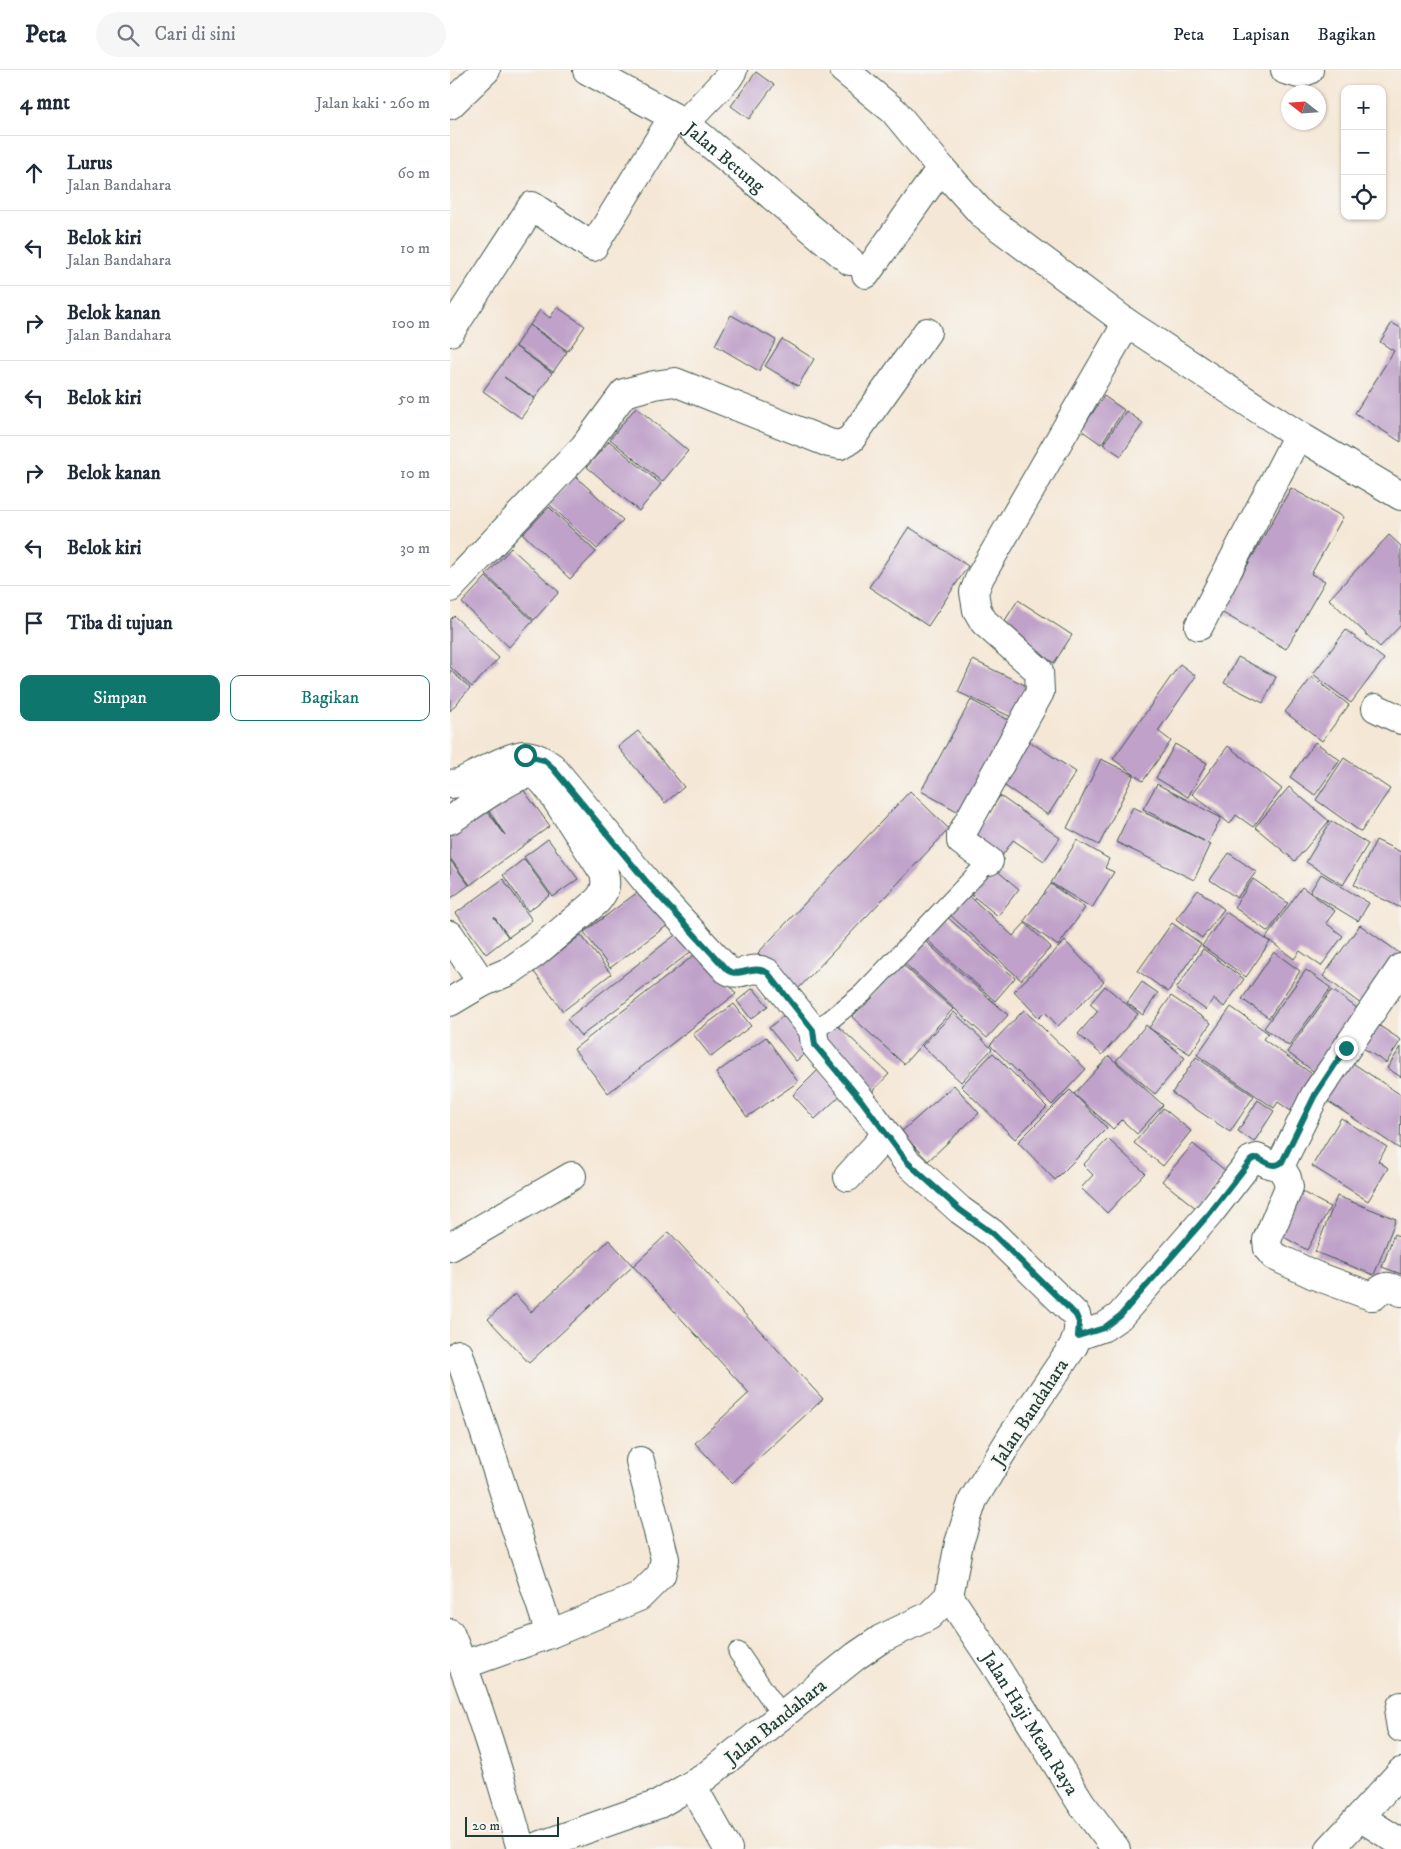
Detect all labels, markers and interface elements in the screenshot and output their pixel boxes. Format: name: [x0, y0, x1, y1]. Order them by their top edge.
search box: [96, 12, 446, 57]
text: Peta: [25, 20, 66, 50]
icon: search: [114, 21, 142, 49]
text: Cari di sini: [154, 23, 236, 46]
text: Peta: [1173, 24, 1204, 46]
text: Lapisan: [1232, 24, 1290, 46]
text: Bagikan: [1318, 24, 1376, 46]
north arrow: [1281, 85, 1326, 130]
map controls: [1341, 85, 1386, 220]
button: +: [1341, 85, 1386, 130]
text: 4 mnt: [20, 90, 70, 116]
text: Jalan kaki · 260 m: [316, 93, 430, 113]
street label: Jalan Betung: [678, 117, 770, 198]
button: −: [1341, 130, 1386, 175]
text: Lurus: [67, 152, 112, 175]
icon: ahead: [20, 159, 48, 187]
text: 60 m: [398, 163, 430, 183]
text: Jalan Bandahara: [67, 175, 171, 195]
button: locate: [1341, 175, 1386, 220]
text: Belok kiri: [67, 227, 141, 250]
icon: left: [20, 234, 48, 262]
text: 10 m: [400, 238, 430, 258]
text: Jalan Bandahara: [67, 250, 171, 270]
text: Belok kanan: [67, 302, 161, 325]
icon: right: [20, 309, 48, 337]
text: 100 m: [392, 313, 430, 333]
text: Jalan Bandahara: [67, 325, 171, 345]
icon: left: [20, 384, 48, 412]
text: Belok kiri: [67, 387, 141, 410]
text: 50 m: [398, 388, 430, 408]
icon: right: [20, 459, 48, 487]
text: Belok kanan: [67, 462, 161, 485]
text: 10 m: [400, 463, 430, 483]
icon: left: [20, 534, 48, 562]
text: Belok kiri: [67, 537, 141, 560]
text: 30 m: [400, 538, 430, 558]
icon: arrive: [20, 609, 48, 637]
text: Tiba di tujuan: [67, 612, 173, 635]
button: Simpan: [20, 675, 220, 721]
button: Bagikan: [230, 675, 430, 721]
route start: [514, 744, 537, 767]
route end: [1335, 1037, 1358, 1060]
street label: Jalan Bandahara: [986, 1355, 1074, 1473]
street label: Jalan Haji Mean Raya: [975, 1646, 1083, 1800]
street label: Jalan Bandahara: [719, 1674, 831, 1771]
scale bar: [465, 1814, 559, 1837]
text: 20 m: [472, 1817, 500, 1835]

